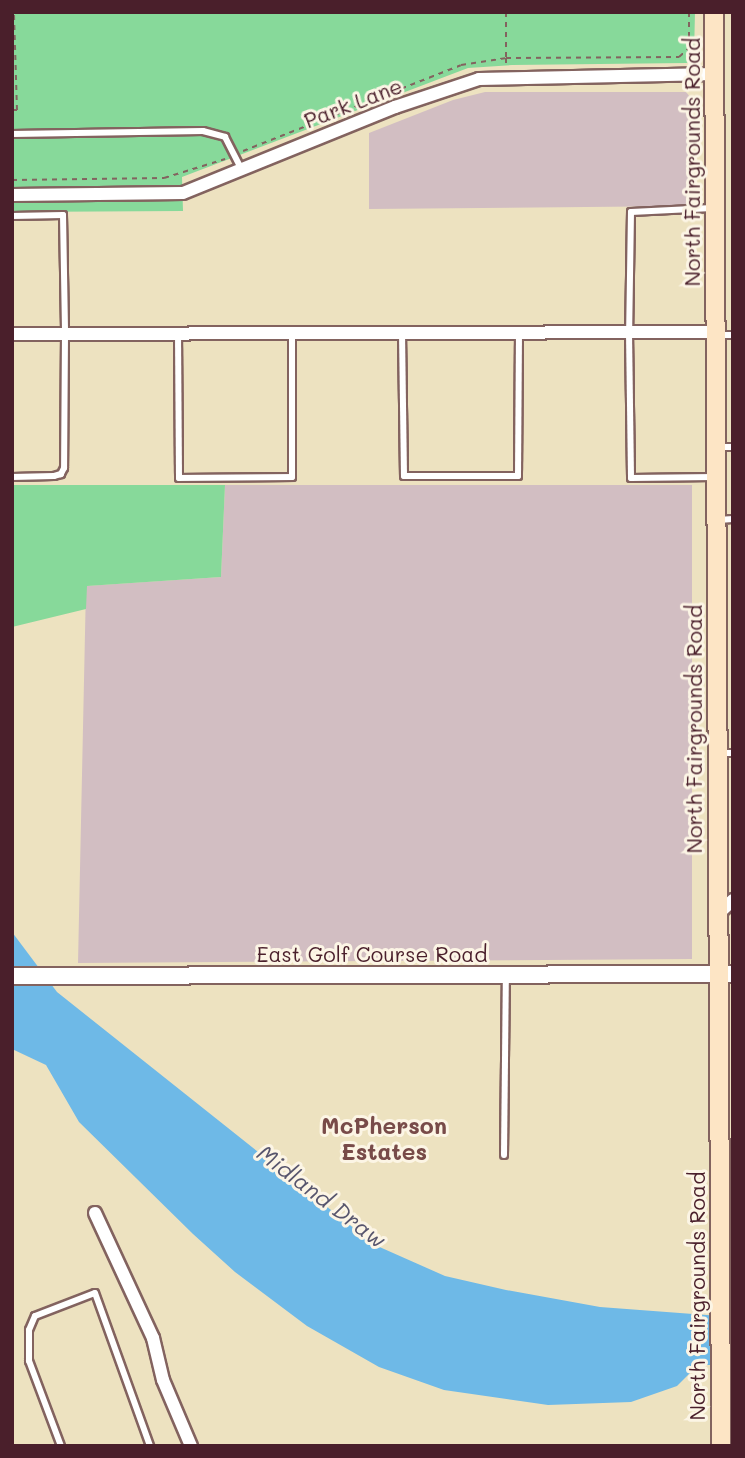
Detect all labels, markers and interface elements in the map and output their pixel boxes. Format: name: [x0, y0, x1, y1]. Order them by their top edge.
street label: North Fairgrounds Road: [679, 38, 705, 286]
street label: Park Lane: [300, 73, 406, 133]
street label: North Fairgrounds Road: [681, 605, 707, 853]
street label: East Golf Course Road: [256, 941, 488, 967]
district label: McPherson Estates: [321, 1111, 447, 1165]
water label: Midland Draw: [252, 1139, 392, 1253]
street label: North Fairgrounds Road: [684, 1172, 710, 1420]

